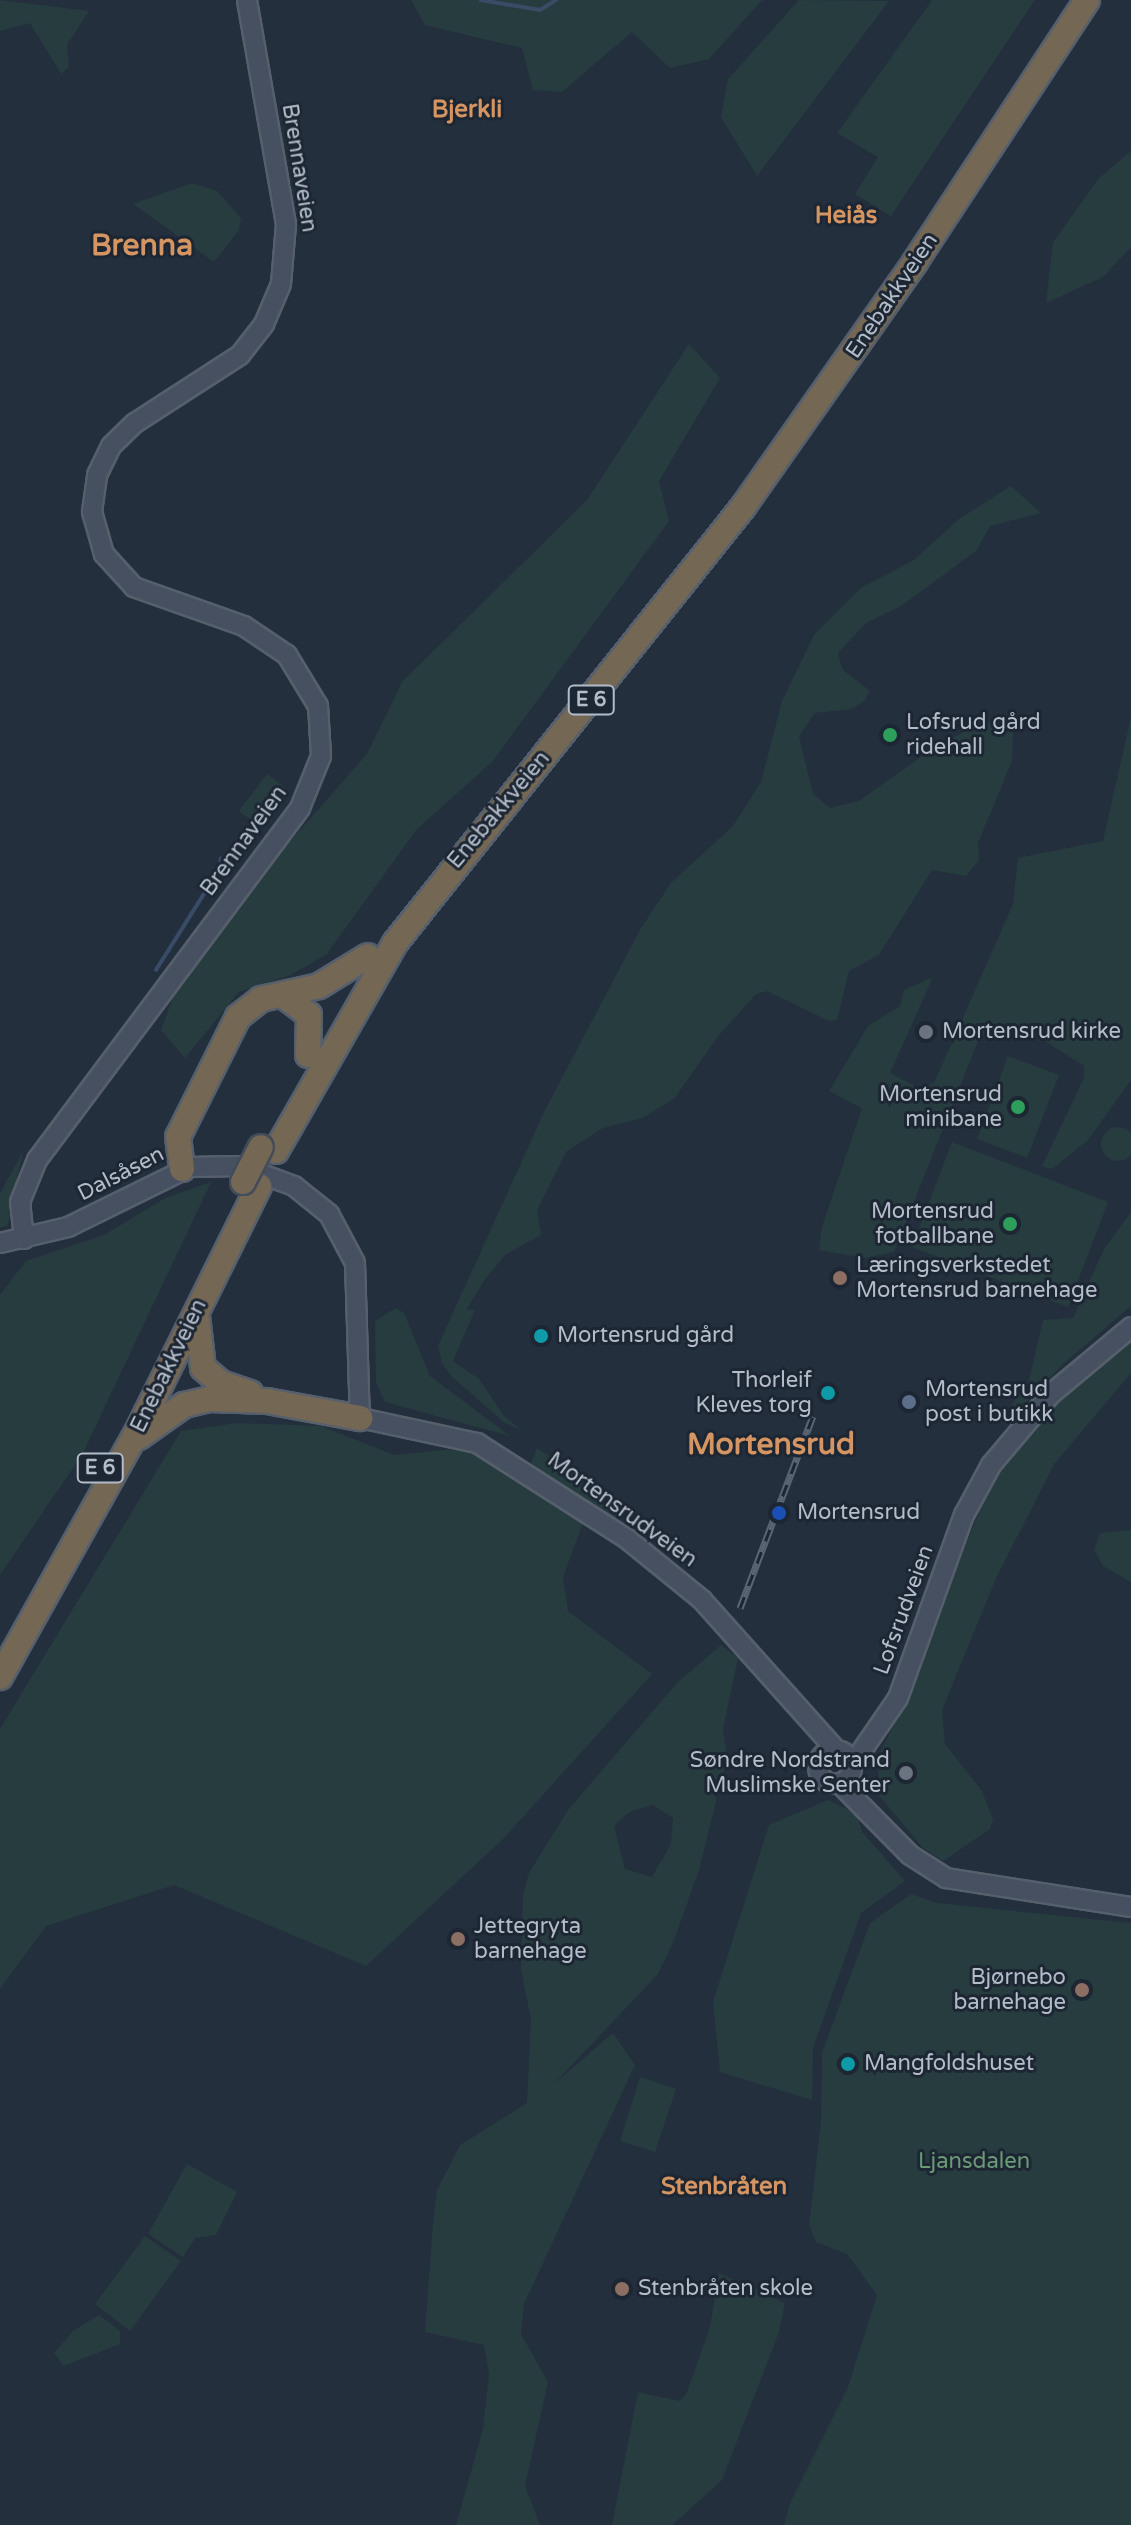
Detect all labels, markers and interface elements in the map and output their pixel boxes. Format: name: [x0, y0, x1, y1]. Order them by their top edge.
district label: Bjerkli: [432, 96, 502, 124]
street label: Brennaveien: [276, 102, 322, 234]
district label: Heiås: [815, 202, 877, 230]
district label: Brenna: [91, 228, 193, 264]
street label: Enebakkveien: [840, 228, 944, 364]
road number: E 6: [567, 684, 615, 716]
place label: Lofsrud gård ridehall: [906, 709, 1041, 760]
marker: Lofsrud gård ridehall: [881, 726, 899, 744]
street label: Enebakkveien: [442, 746, 556, 874]
street label: Brennaveien: [195, 781, 293, 901]
place label: Mortensrud kirke: [942, 1019, 1121, 1045]
marker: Mortensrud kirke: [917, 1023, 935, 1041]
place label: Mortensrud minibane: [879, 1081, 1002, 1132]
marker: Mortensrud minibane: [1009, 1098, 1027, 1116]
street label: Dalsåsen: [73, 1141, 169, 1207]
place label: Mortensrud fotballbane: [871, 1198, 994, 1250]
marker: Mortensrud fotballbane: [1001, 1215, 1019, 1233]
place label: Læringsverkstedet Mortensrud barnehage: [856, 1252, 1097, 1304]
marker: Læringsverkstedet Mortensrud barnehage: [831, 1269, 849, 1287]
street label: Enebakkveien: [125, 1295, 213, 1437]
place label: Mortensrud gård: [557, 1323, 734, 1349]
marker: Mortensrud gård: [532, 1327, 550, 1345]
place label: Thorleif Kleves torg: [696, 1367, 812, 1418]
place label: Mortensrud post i butikk: [925, 1376, 1053, 1428]
marker: Thorleif Kleves torg: [819, 1384, 837, 1402]
marker: Mortensrud post i butikk: [900, 1393, 918, 1411]
district label: Mortensrud: [687, 1427, 855, 1463]
street label: Mortensrudveien: [542, 1447, 702, 1573]
road number: E 6: [76, 1452, 124, 1484]
place label: Mortensrud: [797, 1500, 920, 1526]
marker: Mortensrud: [768, 1502, 790, 1524]
street label: Lofsrudveien: [868, 1542, 940, 1678]
place label: Søndre Nordstrand Muslimske Senter: [690, 1747, 890, 1798]
marker: Søndre Nordstrand Muslimske Senter: [897, 1764, 915, 1782]
place label: Jettegryta barnehage: [474, 1913, 587, 1964]
marker: Jettegryta barnehage: [449, 1930, 467, 1948]
place label: Bjørnebo barnehage: [953, 1964, 1066, 2016]
marker: Bjørnebo barnehage: [1073, 1981, 1091, 1999]
place label: Mangfoldshuset: [864, 2051, 1034, 2077]
marker: Mangfoldshuset: [839, 2055, 857, 2073]
park label: Ljansdalen: [918, 2149, 1030, 2175]
district label: Stenbråten: [661, 2173, 787, 2201]
place label: Stenbråten skole: [638, 2276, 813, 2302]
marker: Stenbråten skole: [613, 2280, 631, 2298]

